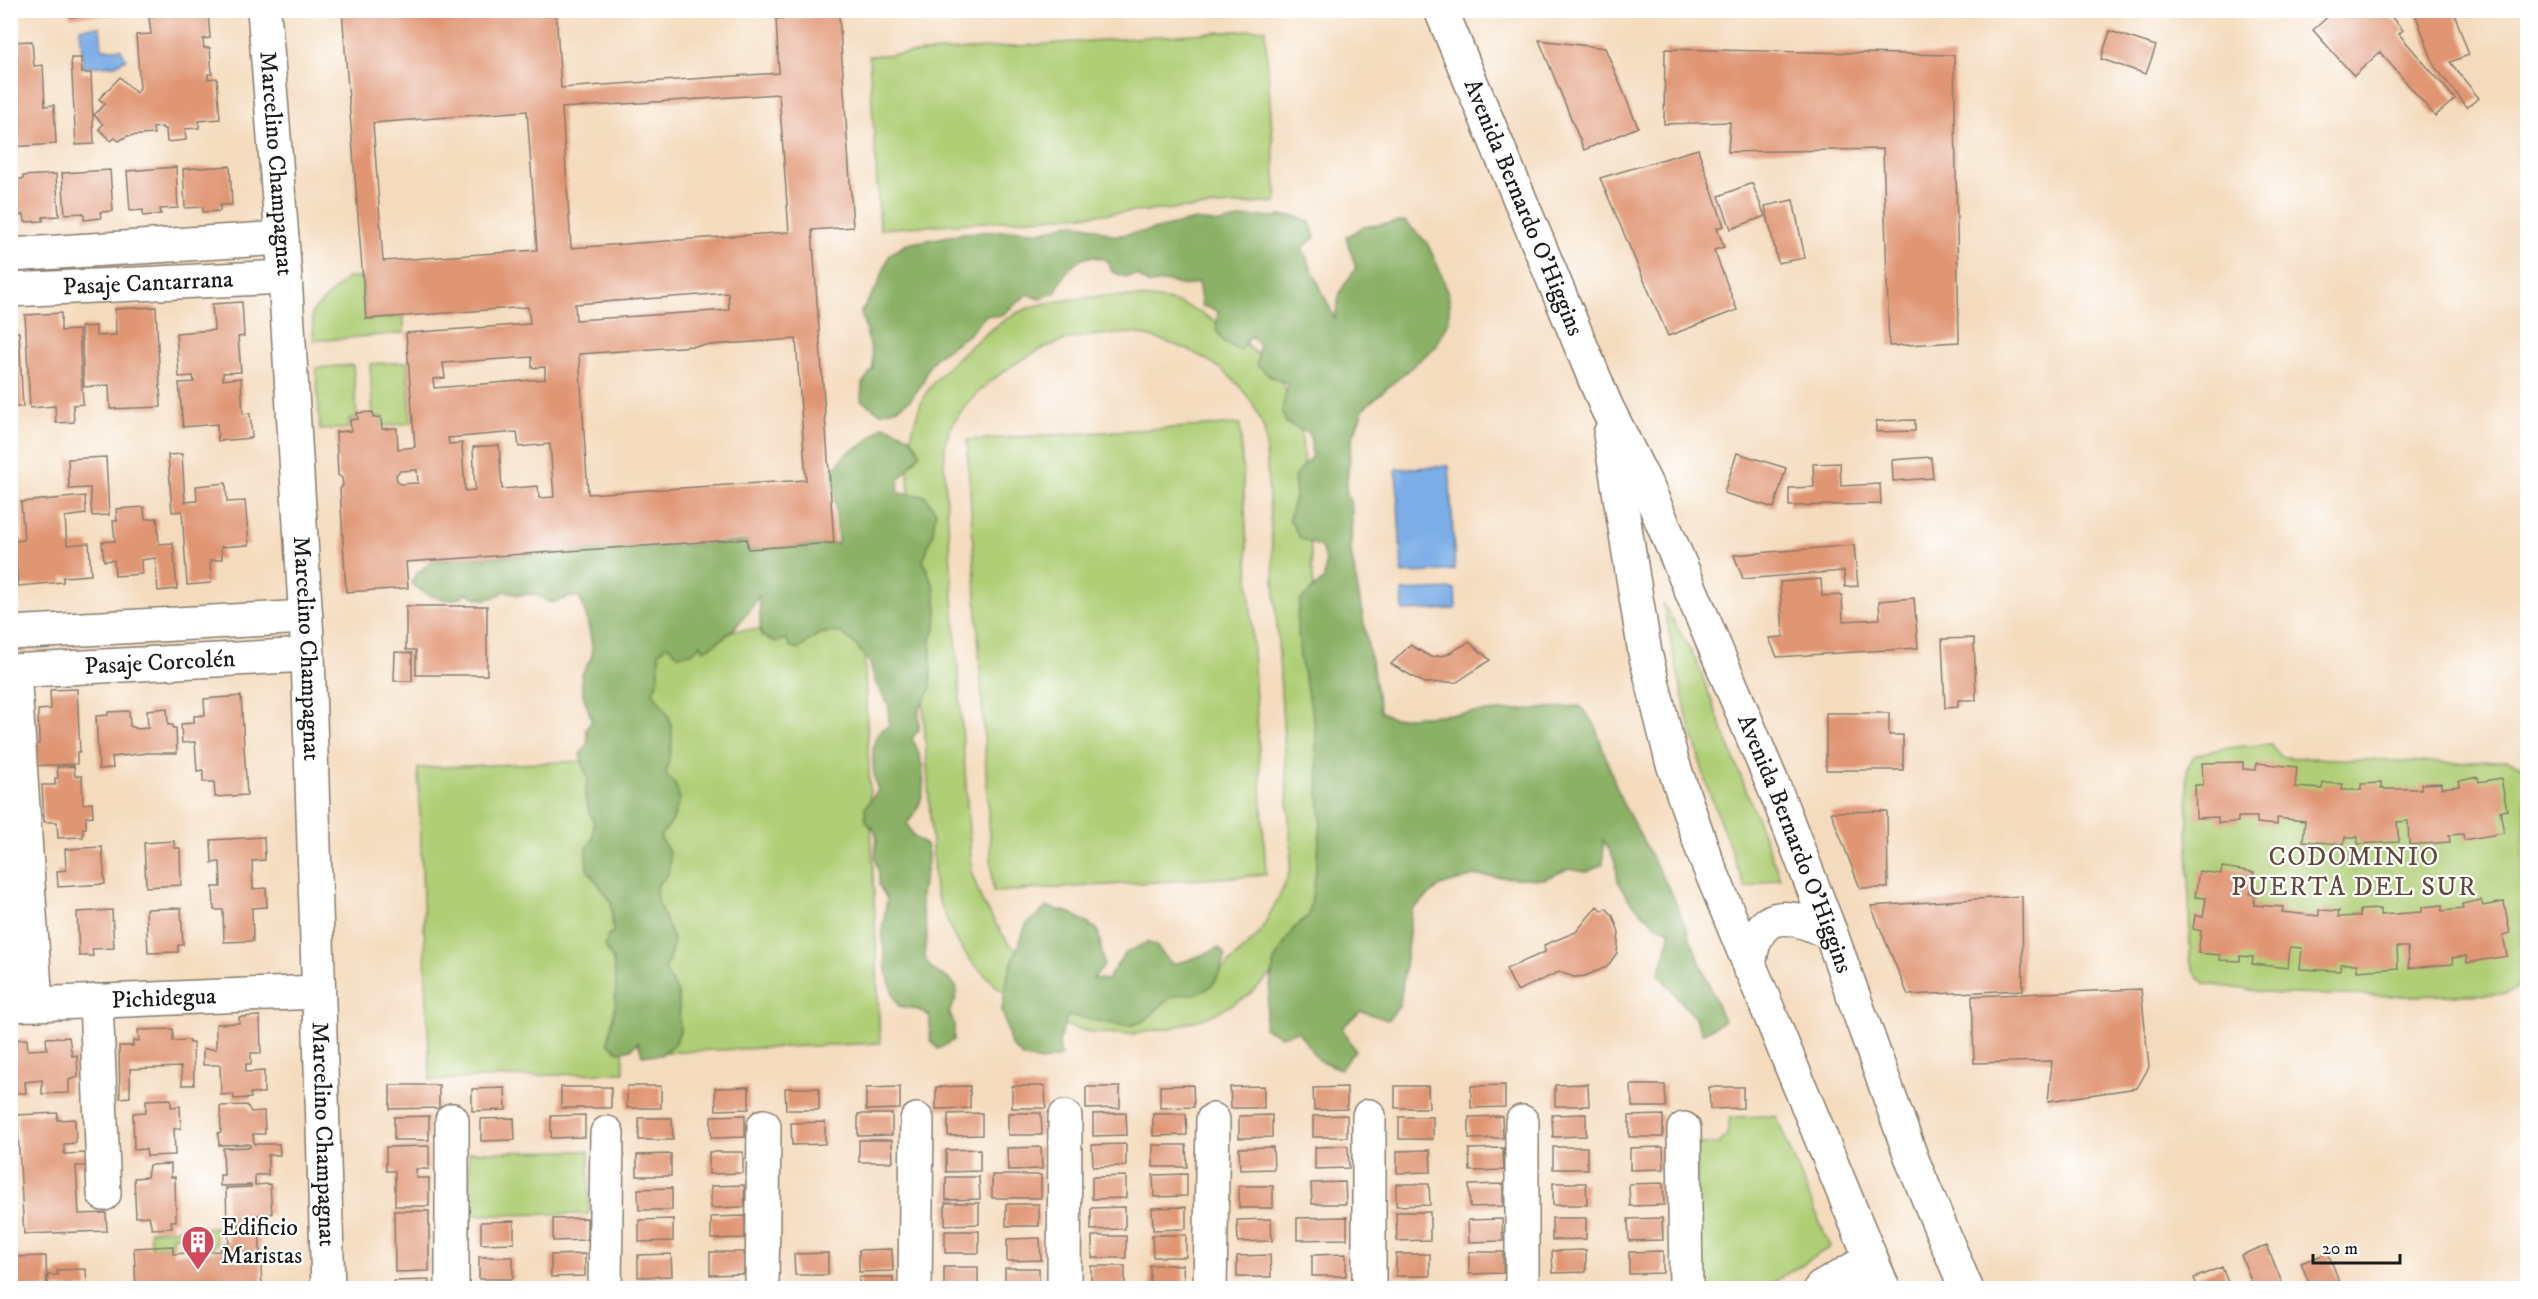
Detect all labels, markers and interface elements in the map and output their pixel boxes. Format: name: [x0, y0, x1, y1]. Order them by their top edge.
street label: Marcelino Champagnat: [252, 50, 300, 277]
street label: Avenida Bernardo O'Higgins: [1456, 75, 1590, 340]
street label: Pasaje Cantarrana: [62, 264, 235, 302]
street label: Marcelino Champagnat: [286, 535, 326, 762]
street label: Pasaje Corcolén: [83, 644, 237, 682]
street label: Avenida Bernardo O'Higgins: [1730, 710, 1859, 977]
district label: CODOMINIO PUERTA DEL SUR: [2231, 841, 2477, 904]
street label: Pichidegua: [111, 981, 218, 1016]
street label: Marcelino Champagnat: [305, 1021, 342, 1248]
place label: Edificio Maristas: [221, 1213, 302, 1271]
building icon: Edificio Maristas: [180, 1224, 216, 1271]
scale bar: [2313, 1227, 2400, 1265]
text: 20 m: [2322, 1238, 2358, 1260]

